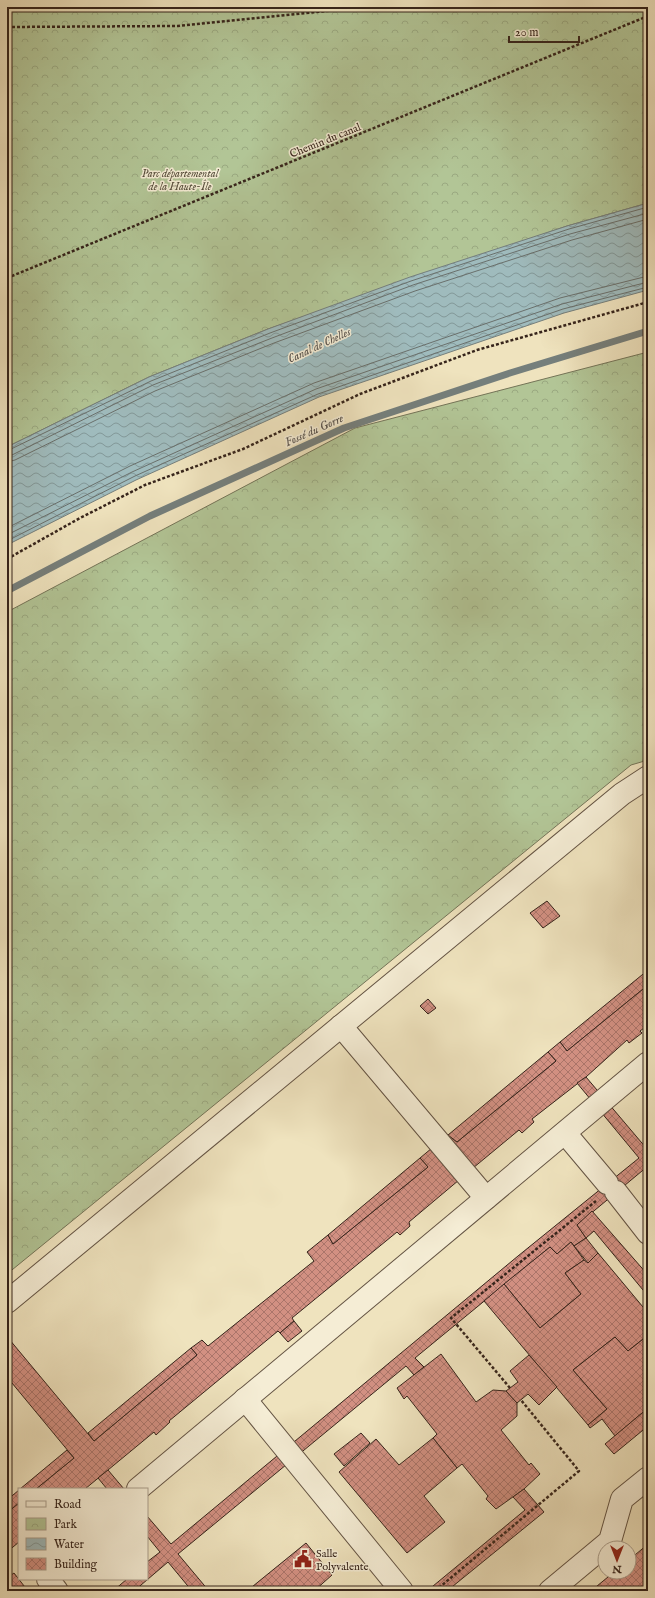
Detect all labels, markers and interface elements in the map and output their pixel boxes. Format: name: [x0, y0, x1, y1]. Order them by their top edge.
scale bar: [509, 18, 579, 44]
text: 20 m: [515, 25, 538, 40]
street label: Chemin du canal: [288, 120, 363, 162]
park label: Parc départemental de la Haute-Île: [142, 167, 220, 194]
water label: Canal de Chelles: [285, 324, 354, 367]
water label: Fossé du Gorre: [283, 411, 346, 450]
legend: [18, 1488, 148, 1580]
text: Road: [54, 1497, 82, 1512]
text: Park: [54, 1517, 77, 1532]
text: Water: [54, 1537, 85, 1552]
north arrow: [597, 1540, 637, 1580]
place label: Salle Polyvalente: [316, 1547, 369, 1574]
public building icon: Salle Polyvalente: [293, 1549, 313, 1569]
text: Building: [54, 1557, 98, 1572]
text: N: [612, 1562, 623, 1576]

